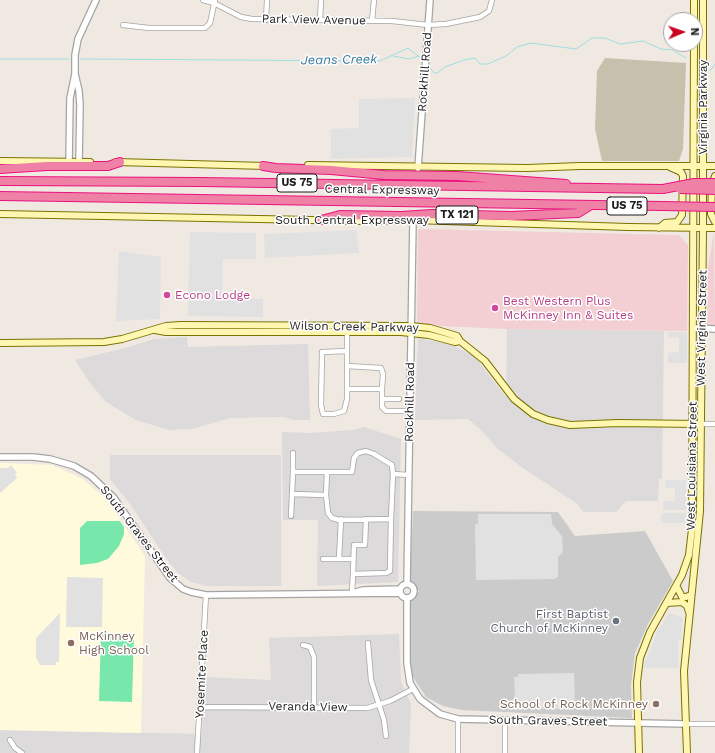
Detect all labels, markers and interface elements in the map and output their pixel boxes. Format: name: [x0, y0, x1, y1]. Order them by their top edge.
street label: Park View Avenue: [262, 12, 366, 28]
north arrow: [663, 12, 703, 52]
text: N: [688, 27, 701, 36]
street label: Rockhill Road: [415, 32, 435, 112]
water label: Jeans Creek: [301, 52, 377, 68]
street label: Virginia Parkway: [696, 60, 710, 154]
road number: US 75: [277, 174, 317, 192]
street label: Central Expressway: [324, 182, 440, 198]
road number: US 75: [607, 197, 647, 215]
road number: TX 121: [436, 206, 478, 224]
street label: South Central Expressway: [275, 213, 429, 227]
street label: West Virginia Street: [694, 270, 710, 386]
place label: Econo Lodge: [175, 288, 250, 302]
marker: Econo Lodge: [162, 290, 172, 300]
place label: Best Western Plus McKinney Inn & Suites: [503, 294, 633, 322]
marker: Best Western Plus McKinney Inn & Suites: [490, 303, 500, 313]
street label: Wilson Creek Parkway: [289, 319, 419, 335]
street label: Rockhill Road: [402, 362, 418, 442]
street label: West Louisiana Street: [684, 401, 700, 531]
street label: South Graves Street: [97, 483, 181, 585]
place label: First Baptist Church of McKinney: [490, 607, 608, 635]
marker: First Baptist Church of McKinney: [611, 616, 621, 626]
place label: McKinney High School: [79, 629, 149, 657]
street label: Yosemite Place: [192, 629, 212, 719]
marker: McKinney High School: [66, 638, 76, 648]
place label: School of Rock McKinney: [500, 697, 648, 711]
street label: Veranda View: [268, 699, 348, 715]
marker: School of Rock McKinney: [651, 699, 661, 709]
street label: South Graves Street: [489, 713, 607, 729]

